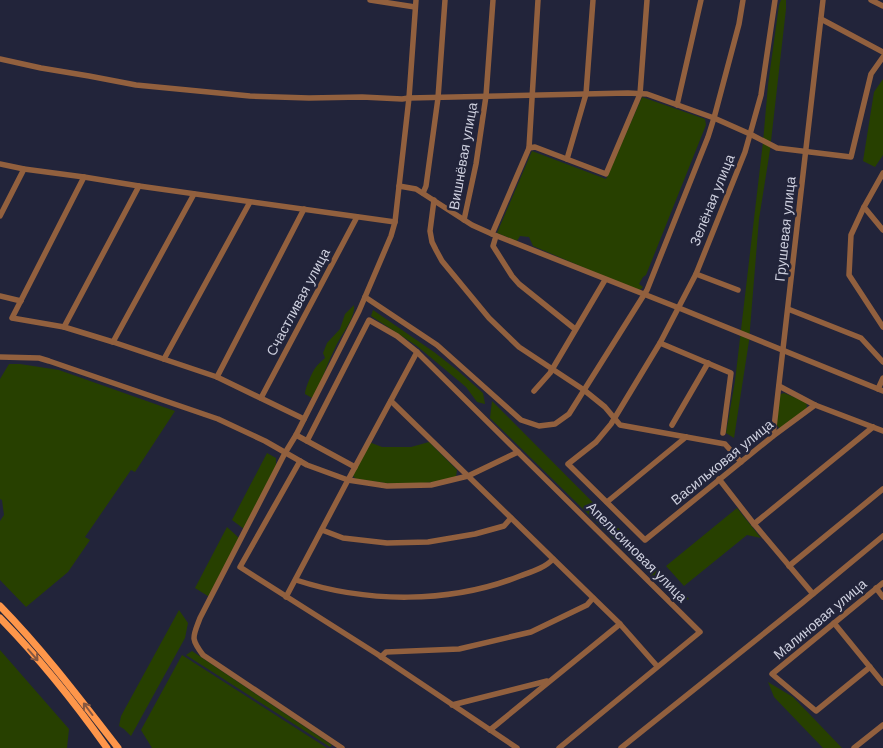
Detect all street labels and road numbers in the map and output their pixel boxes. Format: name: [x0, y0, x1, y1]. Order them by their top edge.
street label: Вишнёвая улица: [446, 101, 480, 211]
street label: Зелёная улица: [686, 152, 738, 248]
street label: Грушевая улица: [772, 176, 798, 282]
street label: Счастливая улица: [263, 245, 333, 358]
street label: Васильковая улица: [668, 416, 776, 508]
street label: Апельсиновая улица: [584, 499, 691, 606]
street label: Малиновая улица: [770, 575, 870, 662]

